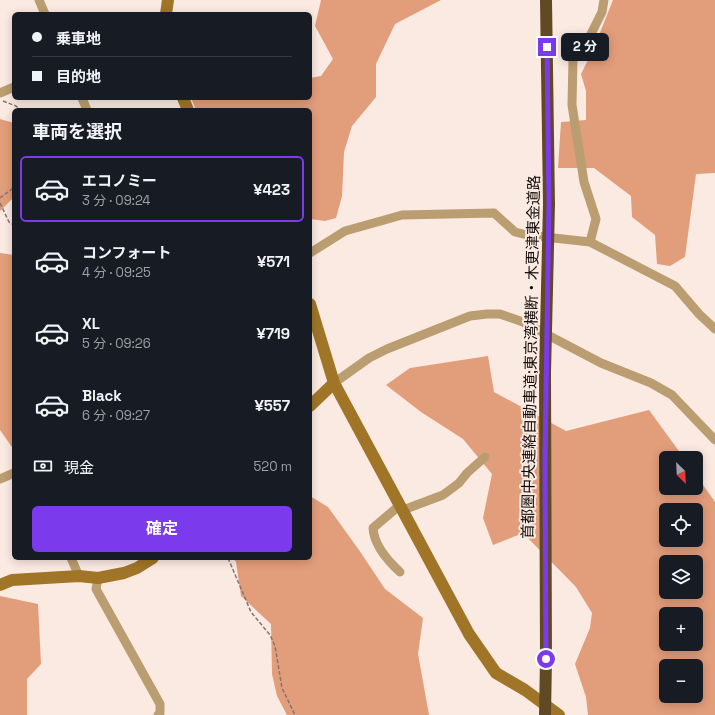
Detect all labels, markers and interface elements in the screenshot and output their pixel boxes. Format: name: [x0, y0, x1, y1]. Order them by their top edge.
text: 乗車地: [56, 29, 101, 48]
callout: 2 分: [561, 33, 609, 61]
route end: [538, 38, 556, 56]
text: 2 分: [573, 38, 597, 55]
text: 目的地: [56, 67, 101, 86]
text: 車両を選択: [32, 120, 122, 143]
icon: car: [34, 171, 70, 207]
text: エコノミー: [82, 171, 157, 190]
street label: 首都圏中央連絡自動車道;東京湾横断・木更津東金道路: [518, 175, 543, 539]
text: ¥423: [253, 180, 290, 199]
text: 3 分 · 09:24: [82, 192, 150, 209]
icon: car: [34, 243, 70, 279]
text: コンフォート: [82, 243, 172, 262]
text: ¥571: [257, 252, 290, 271]
text: 4 分 · 09:25: [82, 264, 151, 281]
text: XL: [82, 314, 100, 333]
icon: car: [34, 315, 70, 351]
text: ¥719: [256, 324, 290, 343]
text: 5 分 · 09:26: [82, 335, 151, 352]
text: Black: [82, 386, 122, 405]
icon: car: [34, 387, 70, 423]
text: ¥557: [255, 396, 290, 415]
text: 6 分 · 09:27: [82, 407, 150, 424]
north arrow: [659, 451, 703, 495]
map controls: [659, 451, 703, 703]
icon: cash: [32, 455, 54, 477]
text: 現金: [64, 458, 94, 477]
text: 520 m: [254, 458, 292, 475]
button: locate: [659, 503, 703, 547]
button: 確定: [32, 506, 292, 552]
button: layers: [659, 555, 703, 599]
button: +: [659, 607, 703, 651]
route start: [537, 650, 555, 668]
button: −: [659, 659, 703, 703]

